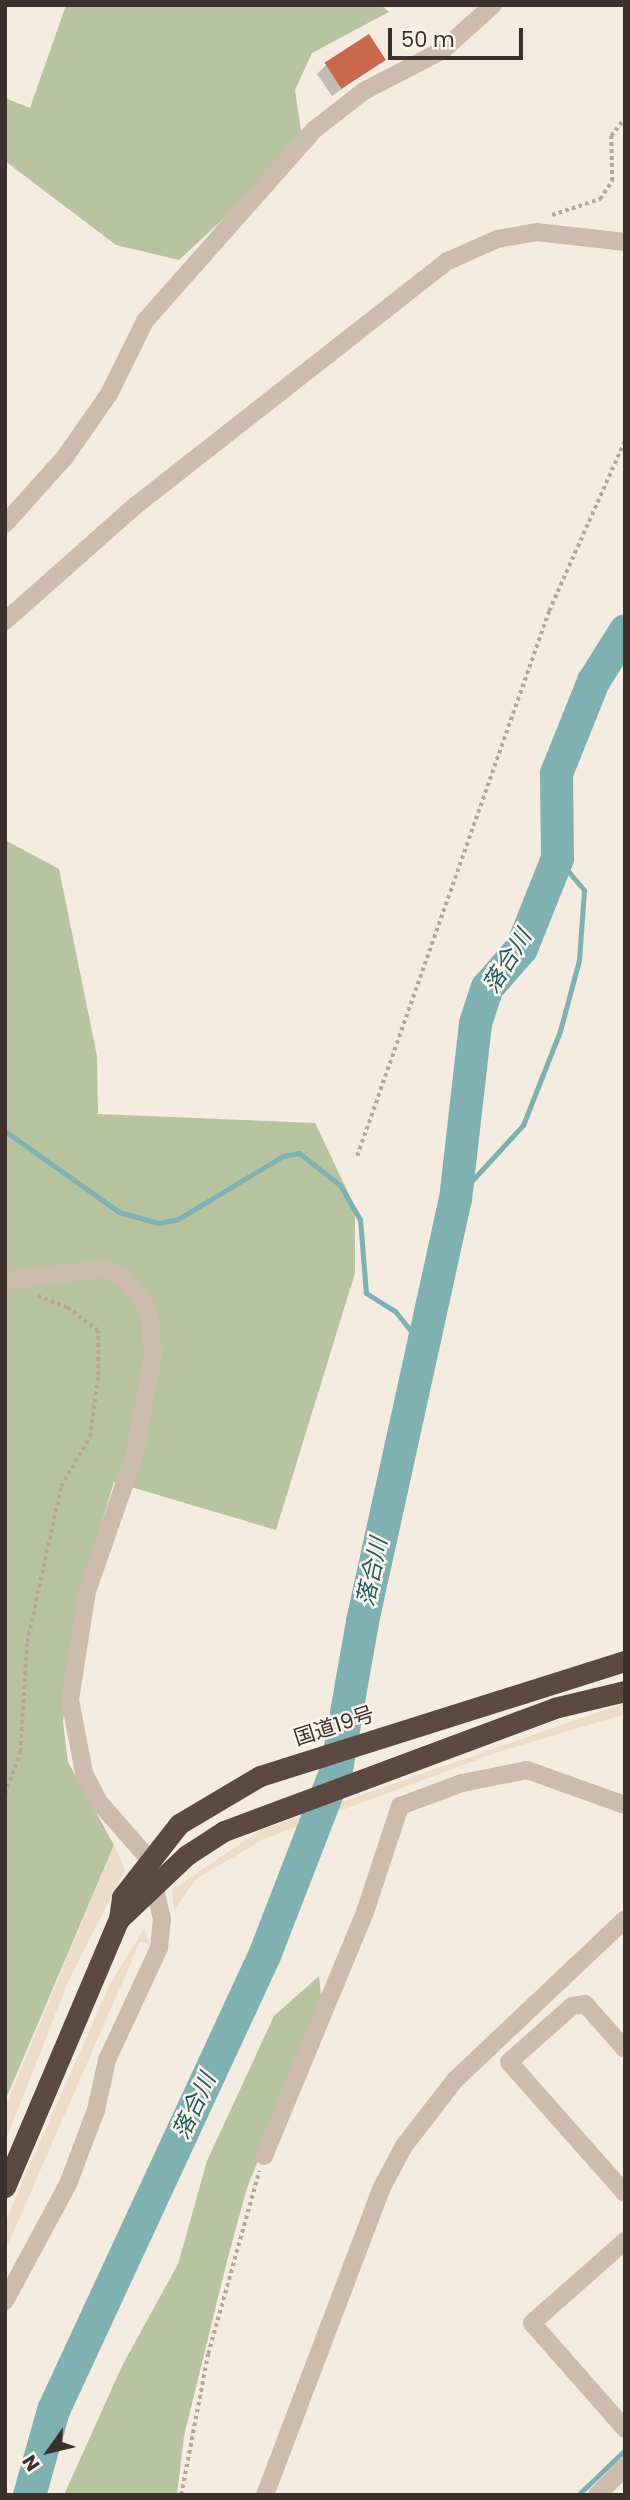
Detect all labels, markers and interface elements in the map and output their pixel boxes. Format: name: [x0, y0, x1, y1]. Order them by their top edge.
scale bar: [392, 14, 527, 58]
text: 50 m: [401, 25, 455, 54]
water label: 落合川: [477, 924, 537, 998]
water label: 落合川: [351, 1535, 393, 1609]
street label: 国道19号: [291, 1701, 377, 1751]
water label: 落合川: [167, 2069, 221, 2143]
north arrow: [14, 2416, 84, 2486]
text: N: [16, 2450, 46, 2477]

